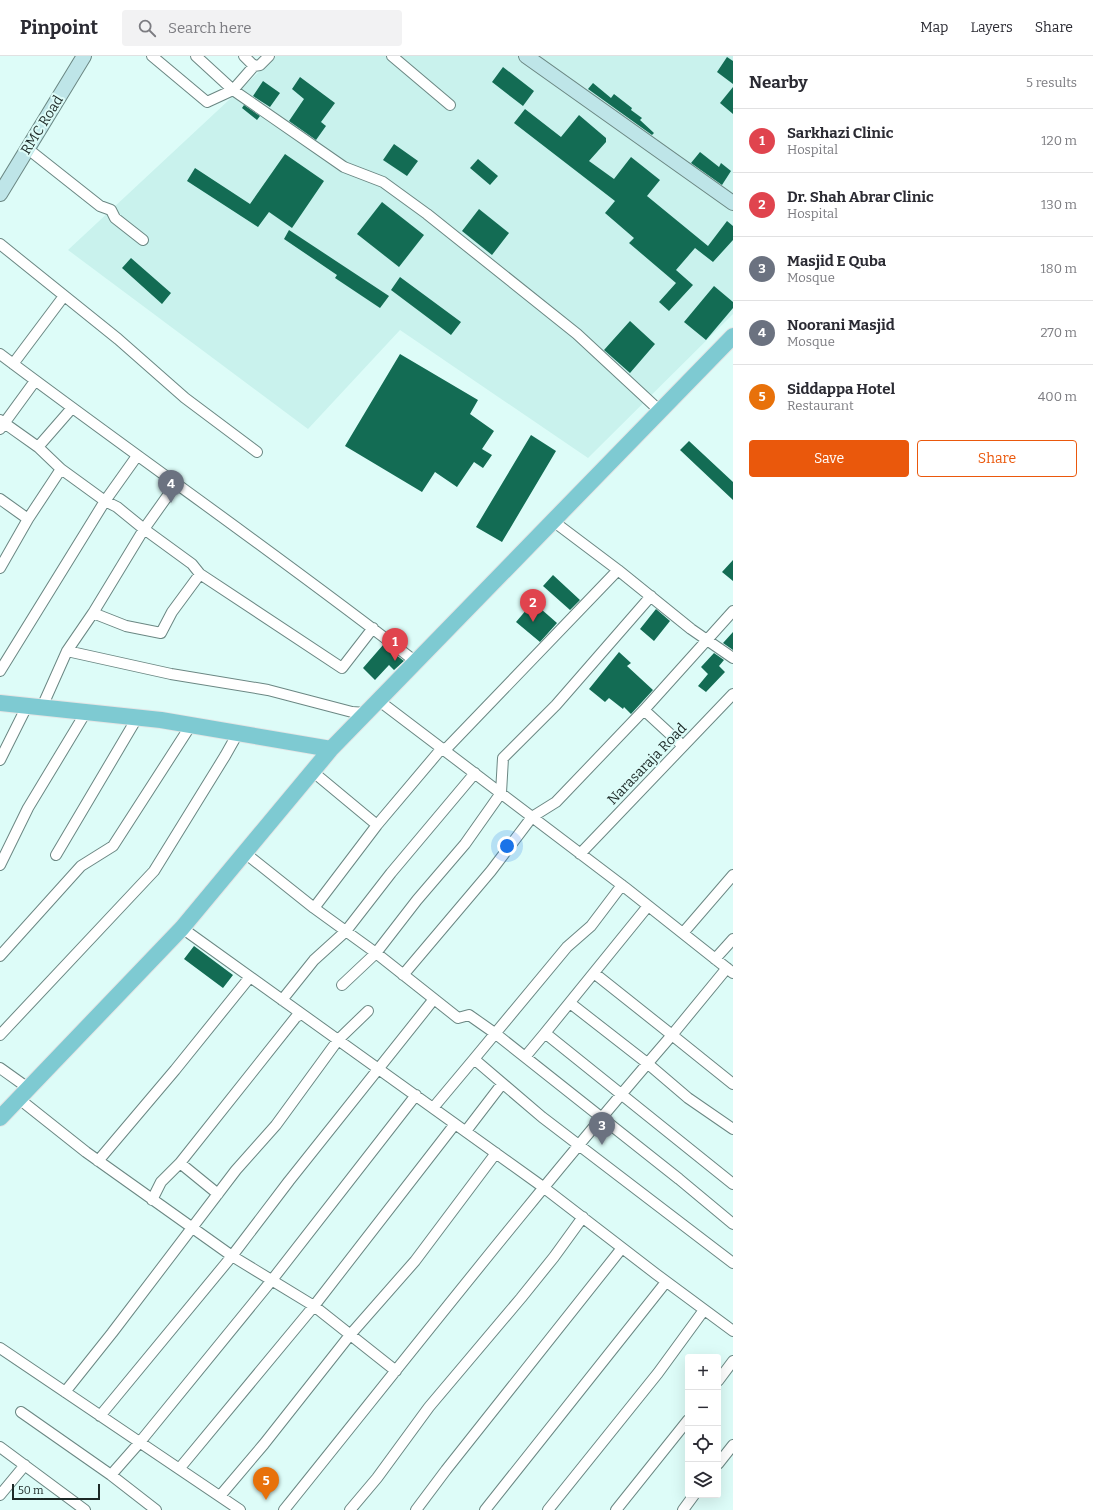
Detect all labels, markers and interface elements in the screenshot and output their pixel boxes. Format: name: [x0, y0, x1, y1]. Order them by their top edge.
search box: [122, 10, 402, 46]
text: Pinpoint: [20, 16, 98, 39]
icon: search: [136, 17, 158, 39]
text: Search here: [168, 19, 251, 37]
text: Map: [920, 19, 948, 36]
text: Layers: [970, 19, 1013, 36]
text: Share: [1035, 19, 1073, 36]
text: Nearby: [749, 72, 808, 93]
text: 5 results: [1026, 75, 1077, 90]
street label: RMC Road: [17, 92, 67, 158]
text: Sarkhazi Clinic: [787, 124, 893, 142]
text: 1: [759, 133, 765, 148]
text: 120 m: [1041, 133, 1077, 148]
text: Hospital: [787, 142, 838, 157]
text: Dr. Shah Abrar Clinic: [787, 188, 934, 206]
text: 2: [758, 197, 766, 212]
text: 130 m: [1041, 197, 1077, 212]
text: Hospital: [787, 206, 838, 221]
text: Masjid E Quba: [787, 252, 886, 270]
text: 3: [758, 261, 766, 276]
text: 180 m: [1041, 261, 1077, 276]
text: Mosque: [787, 270, 835, 285]
text: Noorani Masjid: [787, 316, 895, 334]
text: 4: [758, 325, 766, 340]
text: 270 m: [1040, 325, 1077, 340]
text: Mosque: [787, 334, 835, 349]
text: Siddappa Hotel: [787, 380, 895, 398]
text: 5: [758, 389, 766, 404]
text: 400 m: [1038, 389, 1077, 404]
text: Restaurant: [787, 398, 854, 413]
button: Save: [749, 440, 909, 477]
button: Share: [917, 440, 1077, 477]
pin: 4: [158, 470, 184, 503]
pin: 2: [520, 589, 546, 622]
pin: 1: [382, 628, 408, 661]
street label: Narasaraja Road: [604, 720, 690, 808]
your location: [497, 836, 517, 856]
pin: 3: [589, 1112, 615, 1145]
map controls: [685, 1354, 721, 1498]
button: +: [685, 1354, 721, 1390]
button: −: [685, 1390, 721, 1426]
button: locate: [685, 1426, 721, 1462]
button: layers: [685, 1462, 721, 1498]
pin: 5: [253, 1467, 279, 1500]
scale bar: [12, 1482, 100, 1501]
text: 50 m: [18, 1484, 44, 1497]

